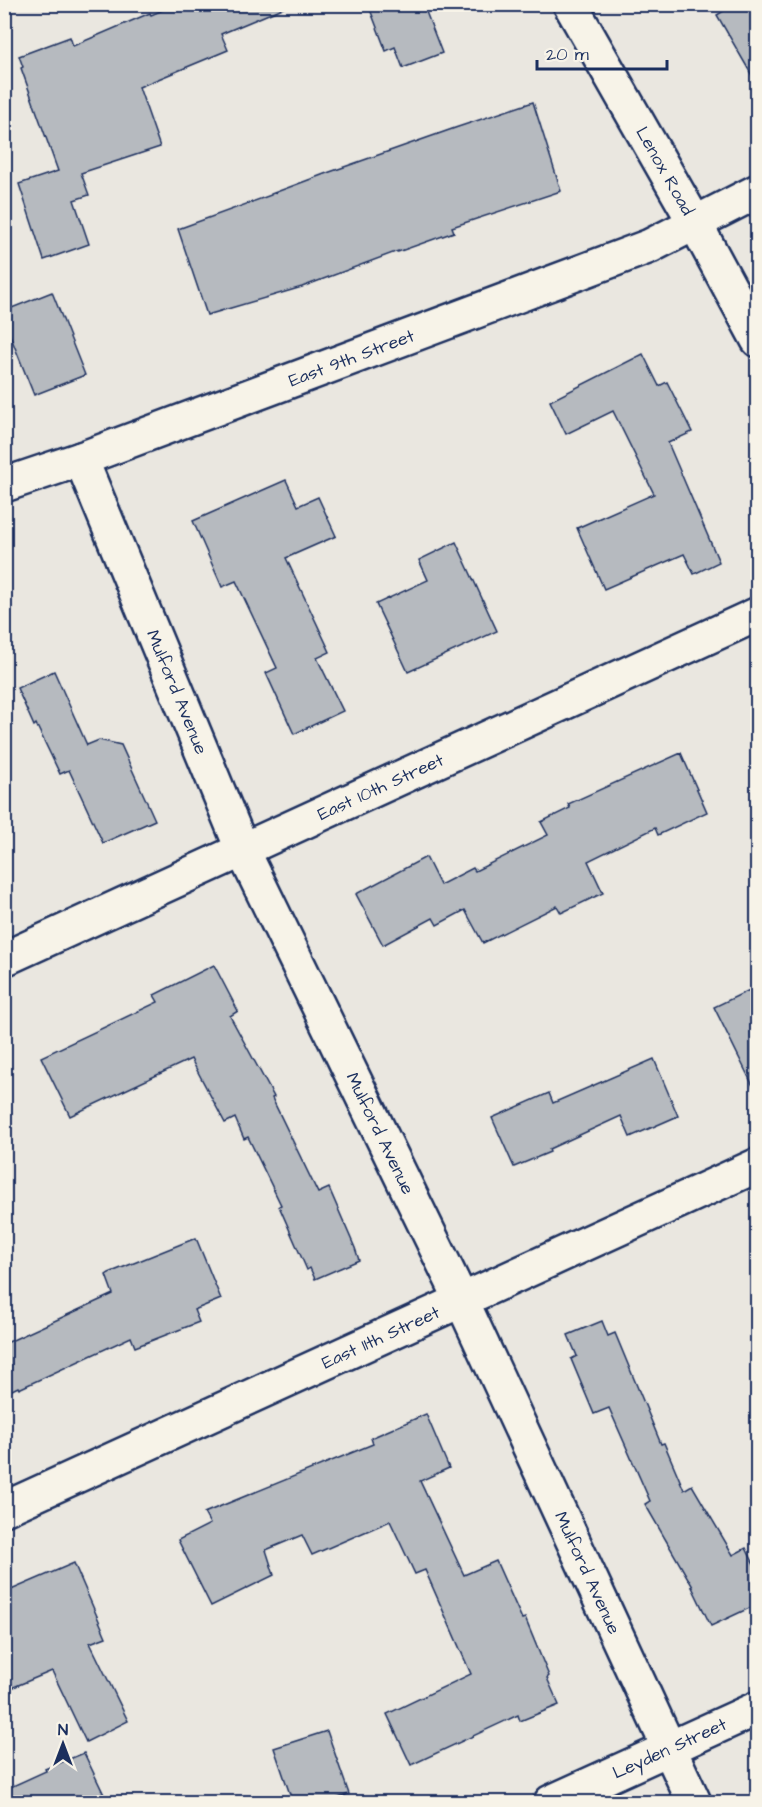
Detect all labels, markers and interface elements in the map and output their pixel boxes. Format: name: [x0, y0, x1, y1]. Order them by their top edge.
scale bar: [537, 33, 668, 71]
text: 20 m: [546, 42, 589, 67]
street label: Lenox Road: [629, 122, 700, 220]
street label: East 9th Street: [285, 323, 419, 393]
street label: Mulford Avenue: [140, 626, 214, 758]
street label: East 10th Street: [314, 747, 448, 827]
street label: Mulford Avenue: [340, 1068, 420, 1199]
street label: East 11th Street: [318, 1300, 444, 1375]
street label: Mulford Avenue: [548, 1507, 627, 1639]
street label: Leyden Street: [608, 1712, 731, 1785]
north arrow: [33, 1714, 93, 1774]
text: N: [58, 1719, 68, 1741]

